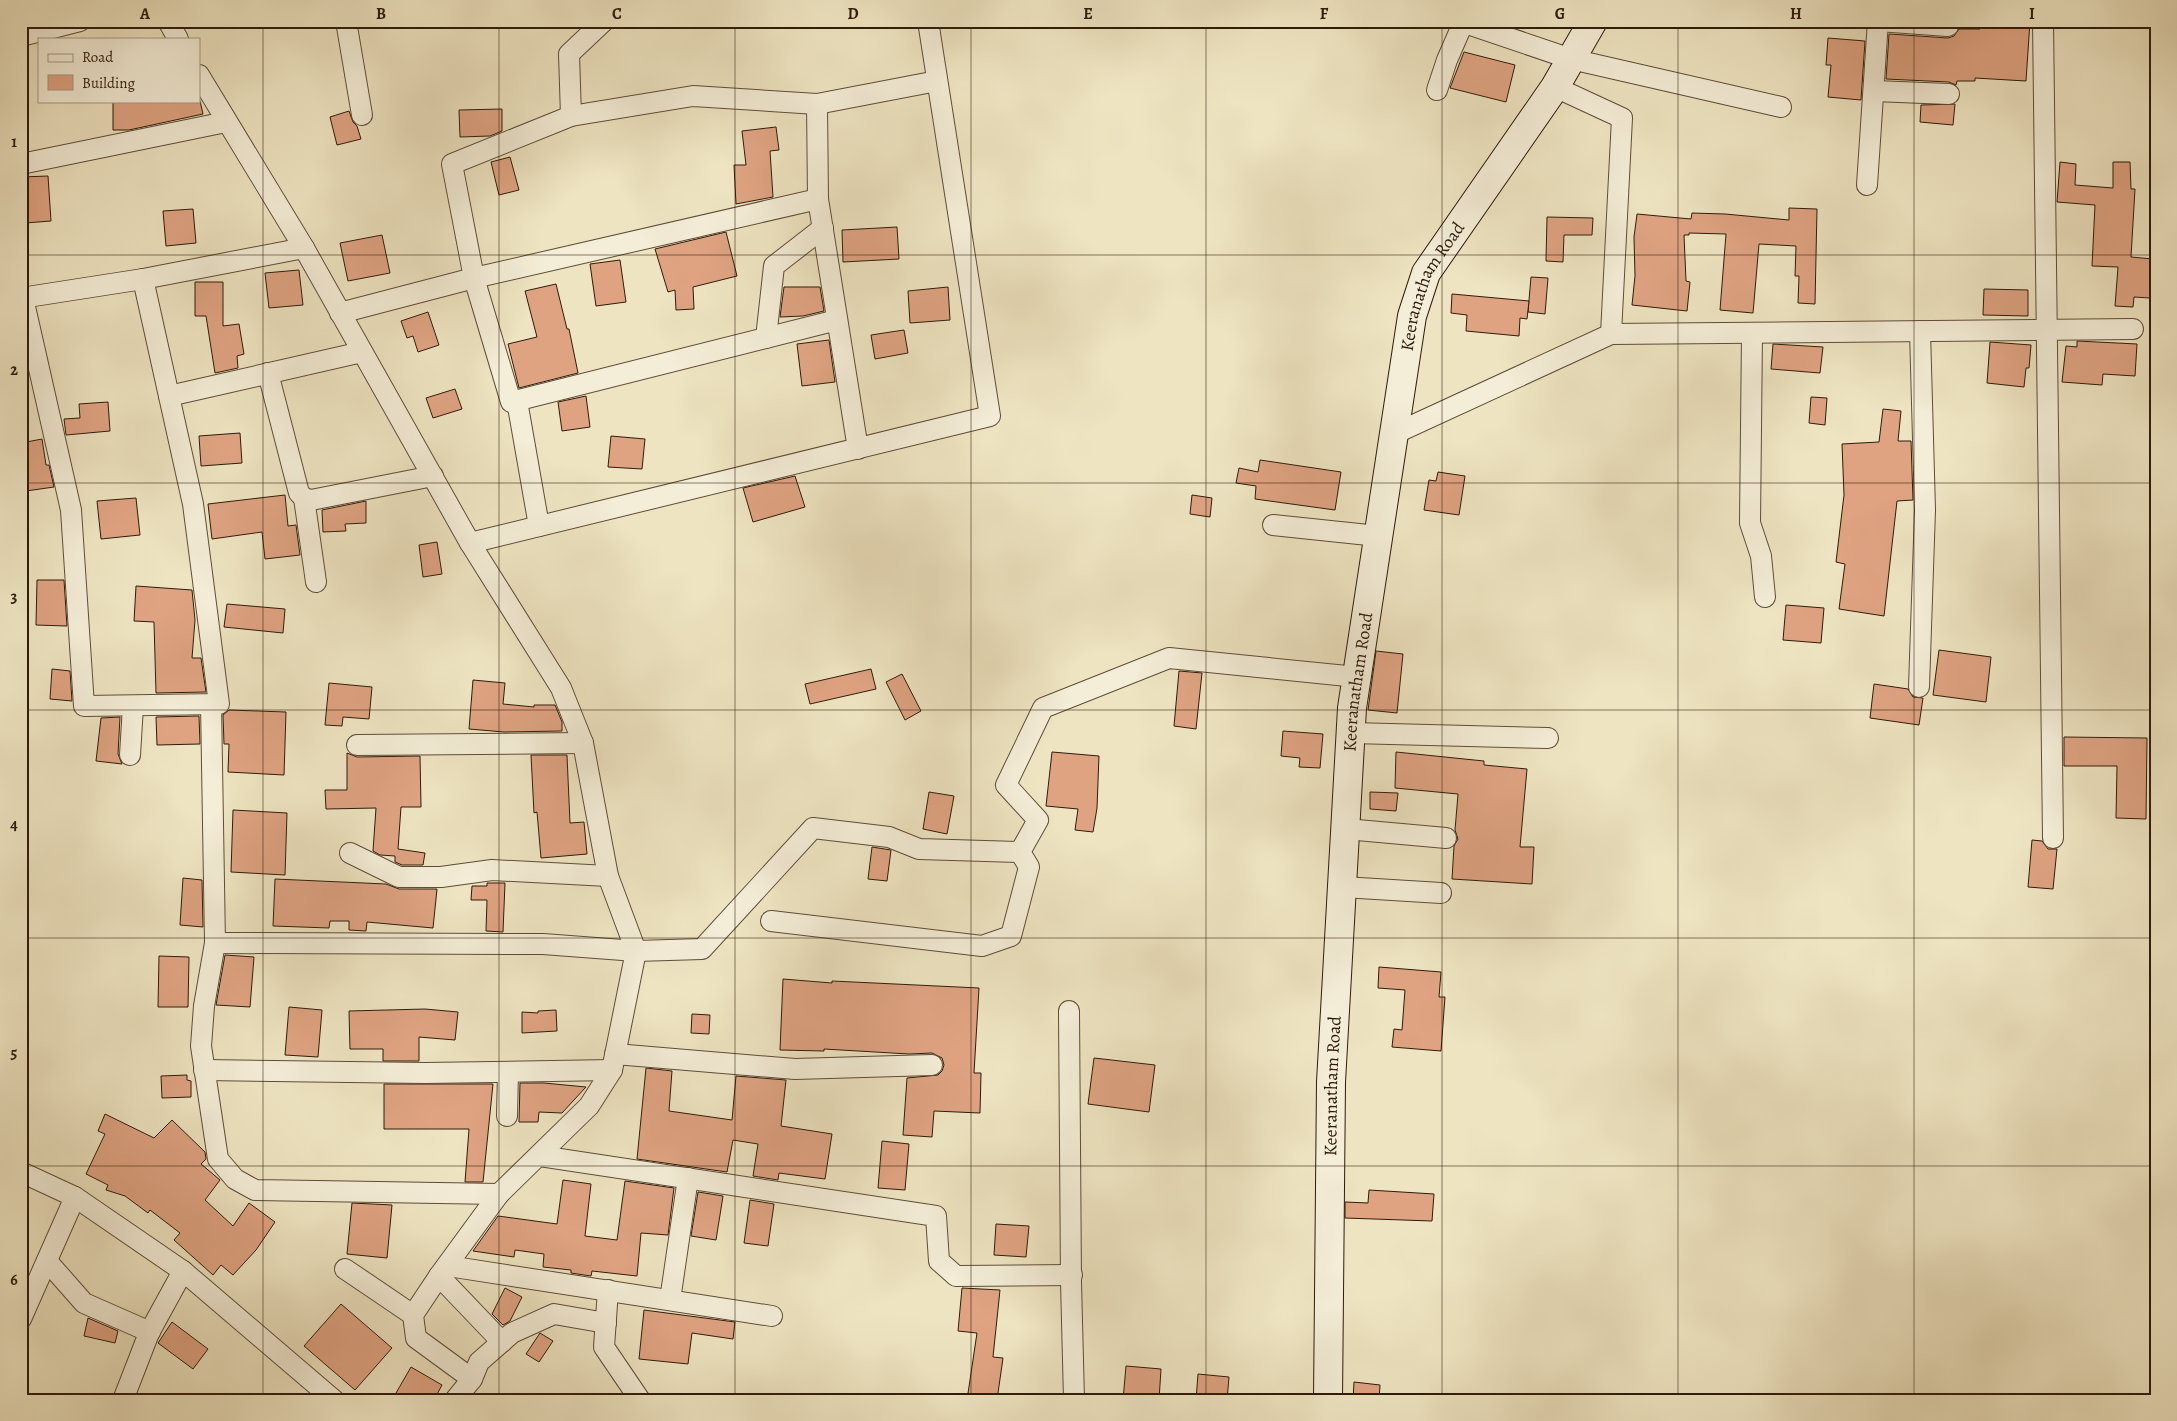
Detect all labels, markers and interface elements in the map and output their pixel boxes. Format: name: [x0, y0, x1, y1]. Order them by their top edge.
text: A: [139, 3, 151, 25]
text: B: [376, 3, 386, 25]
text: C: [612, 3, 622, 25]
text: D: [847, 3, 859, 25]
text: E: [1083, 3, 1093, 25]
text: F: [1320, 3, 1329, 25]
text: G: [1555, 3, 1565, 25]
text: H: [1790, 3, 1802, 25]
text: I: [2029, 3, 2035, 25]
legend: [38, 38, 200, 102]
text: Road: [82, 47, 114, 67]
text: Building: [82, 73, 135, 93]
text: 1: [11, 131, 17, 153]
street label: Keeranatham Road: [1395, 217, 1470, 353]
text: 2: [10, 359, 18, 381]
text: 3: [11, 586, 18, 608]
street label: Keeranatham Road: [1338, 610, 1379, 752]
text: 4: [10, 814, 18, 836]
street label: Keeranatham Road: [1318, 1015, 1347, 1156]
text: 5: [11, 1042, 18, 1064]
text: 6: [10, 1269, 18, 1291]

